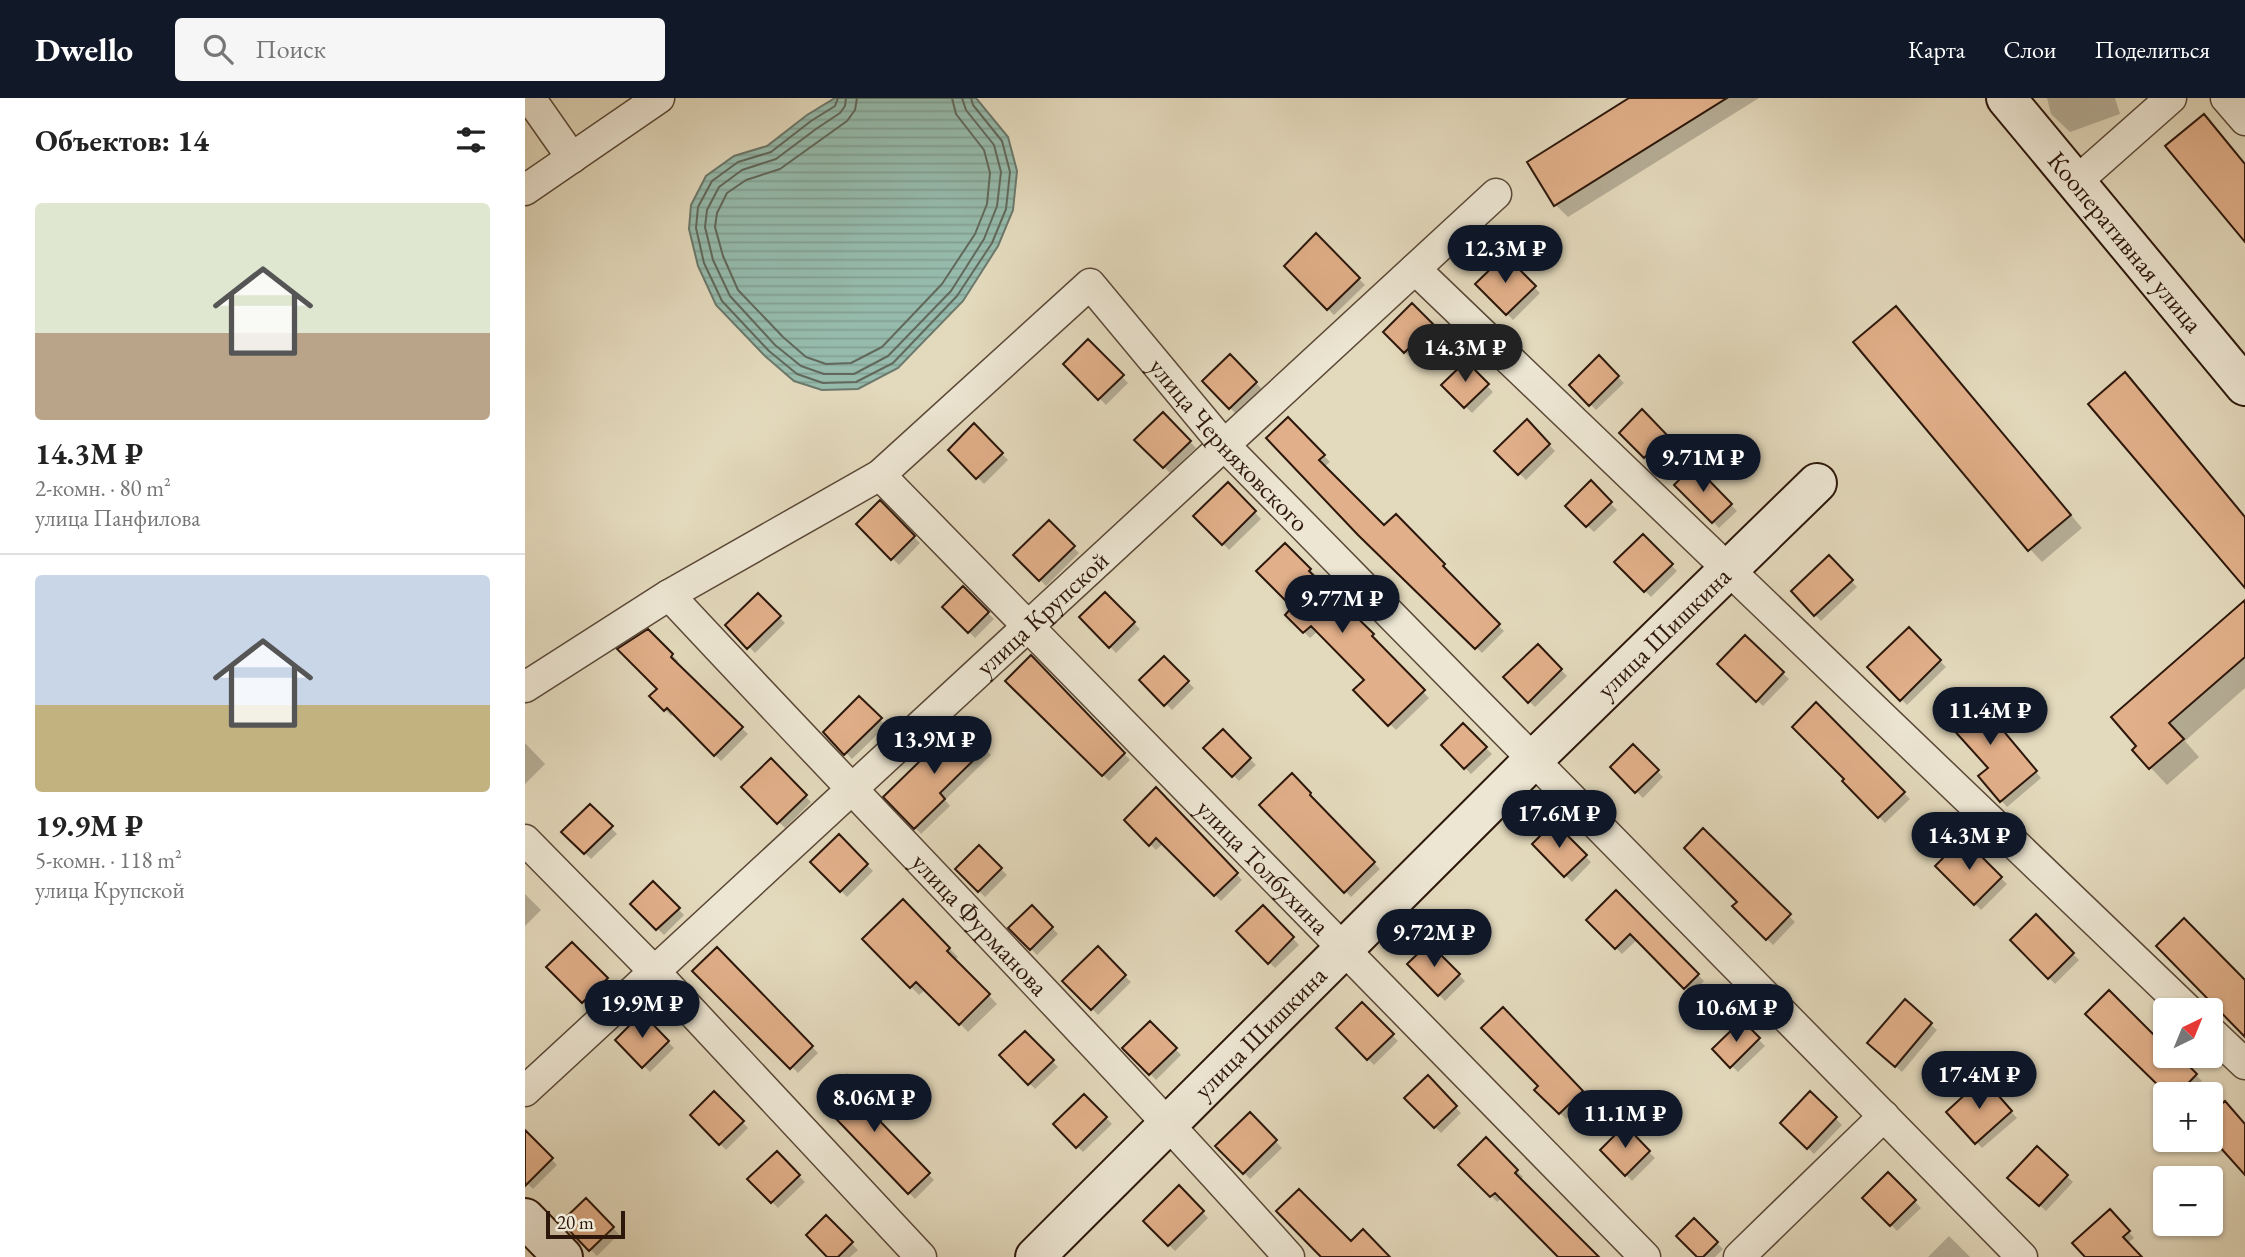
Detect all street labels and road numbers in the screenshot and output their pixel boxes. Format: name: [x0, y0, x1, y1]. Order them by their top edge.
street label: Кооперативная улица: [2040, 144, 2211, 340]
street label: улица Черняховского: [1141, 350, 1317, 539]
street label: улица Крупской: [968, 543, 1116, 683]
street label: улица Шишкина: [1589, 559, 1738, 706]
street label: улица Толбухина: [1189, 791, 1338, 942]
street label: улица Фурманова: [904, 845, 1057, 1003]
street label: улица Шишкина: [1186, 958, 1334, 1106]

